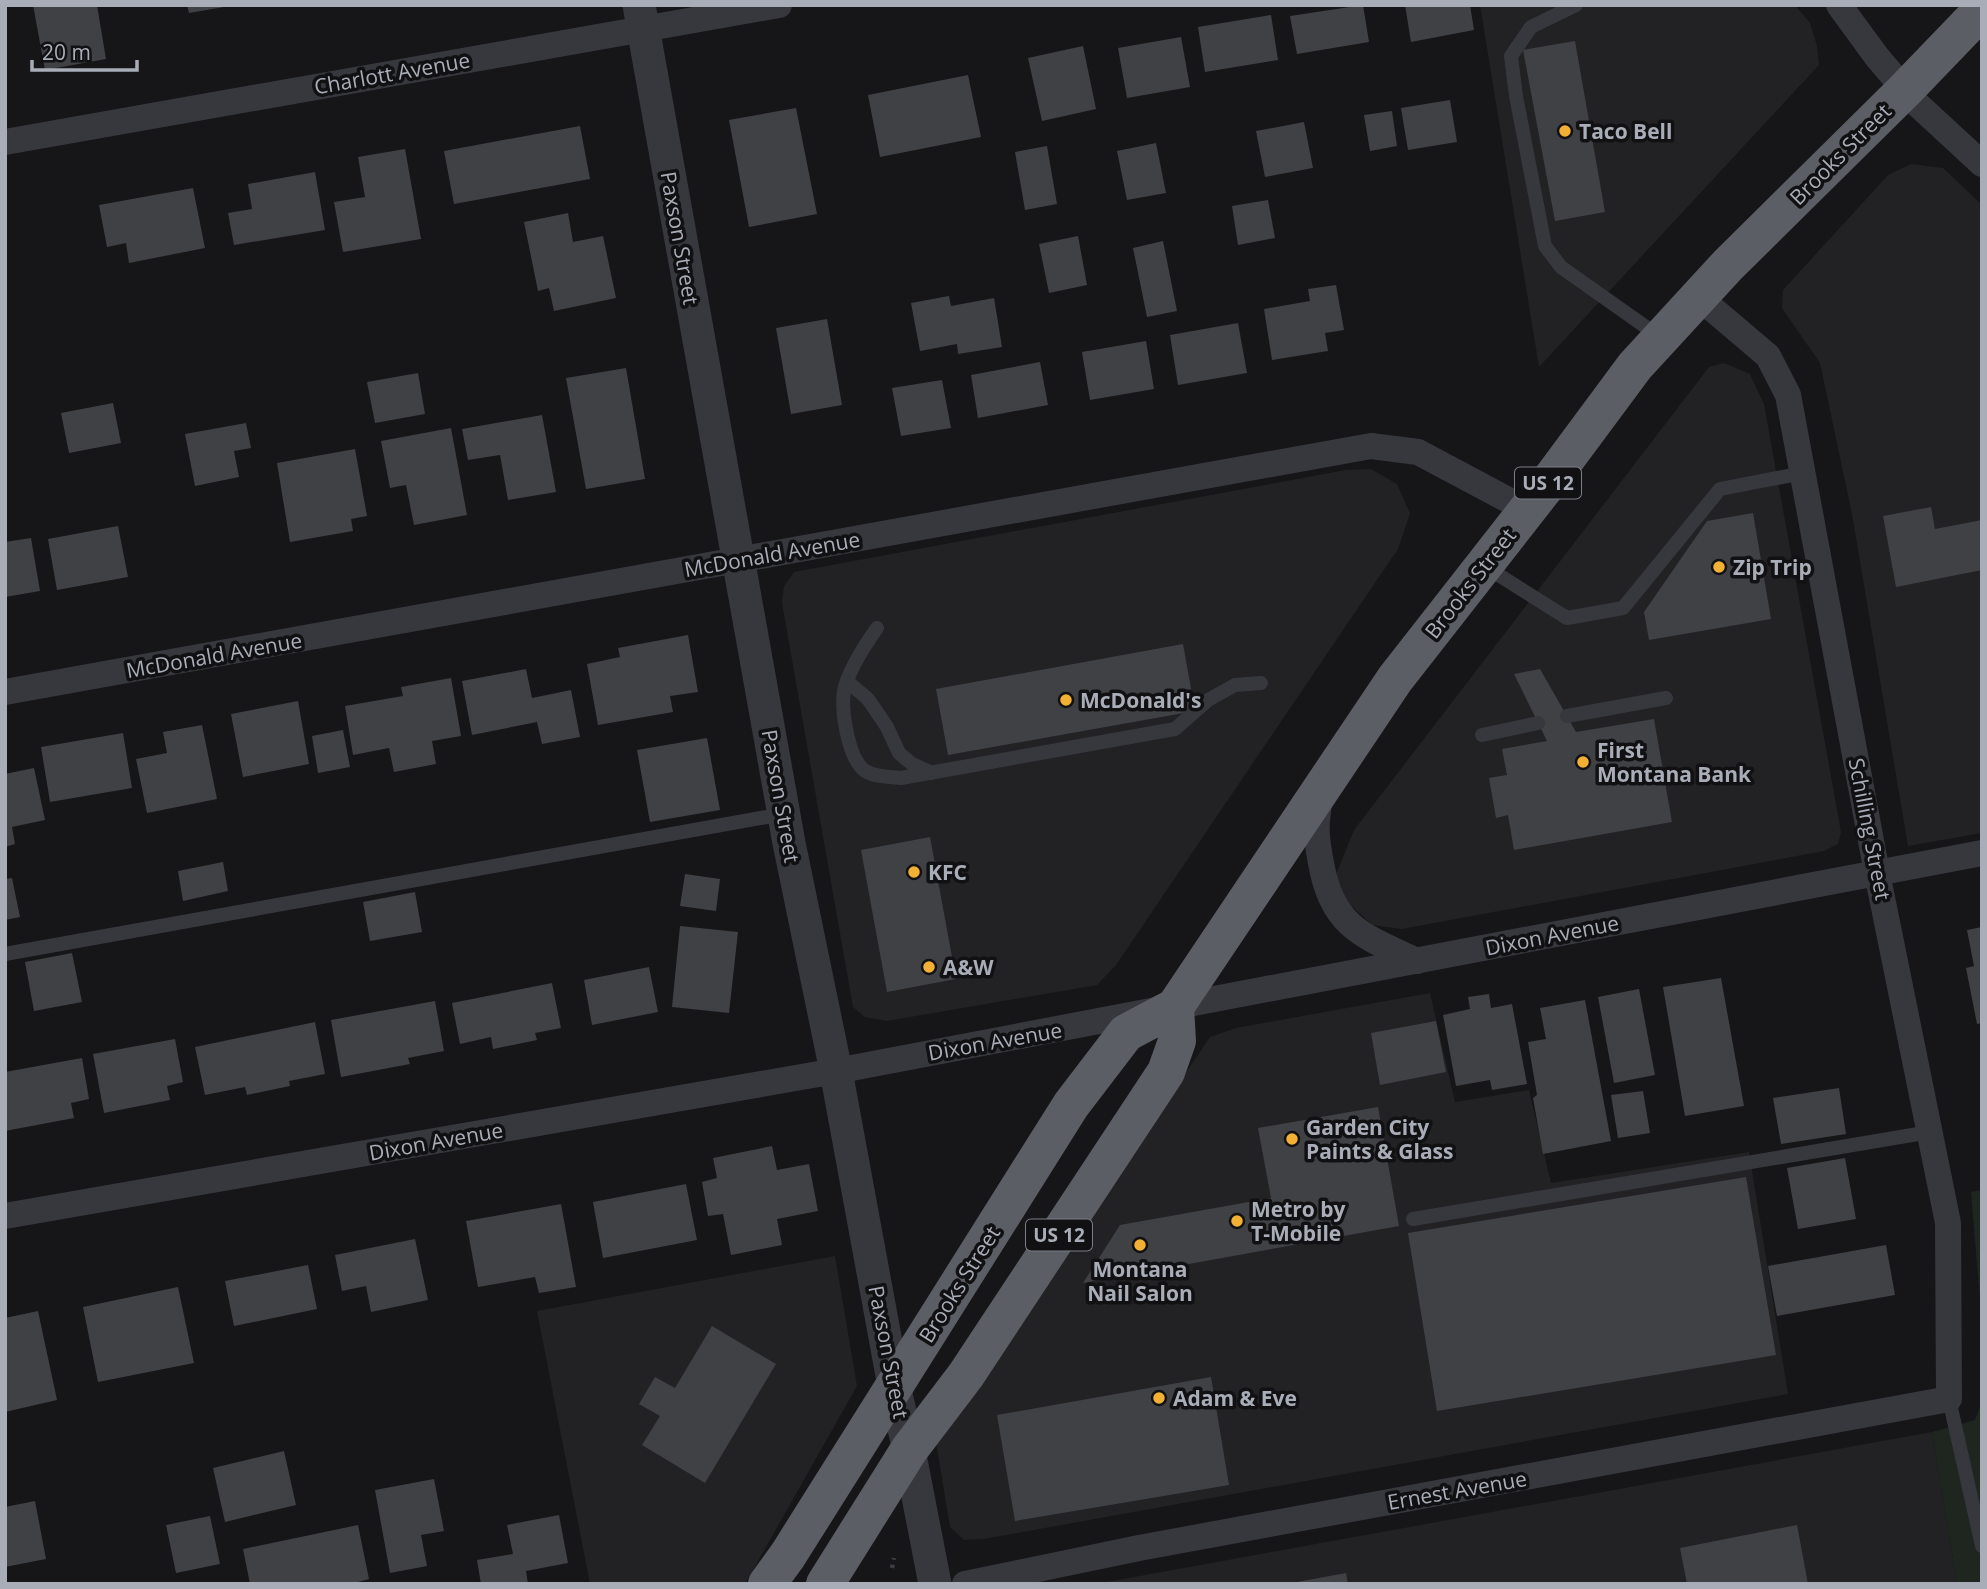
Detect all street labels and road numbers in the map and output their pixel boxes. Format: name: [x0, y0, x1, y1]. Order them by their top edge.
street label: Charlott Avenue: [312, 46, 472, 100]
street label: Brooks Street: [1783, 97, 1897, 211]
street label: Paxson Street: [654, 169, 706, 307]
road number: US 12: [1515, 468, 1581, 498]
street label: Brooks Street: [1418, 522, 1522, 644]
street label: McDonald Avenue: [682, 525, 862, 583]
street label: McDonald Avenue: [124, 626, 304, 684]
street label: Paxson Street: [755, 727, 807, 865]
street label: Schilling Street: [1843, 756, 1897, 902]
street label: Dixon Avenue: [1483, 908, 1621, 962]
street label: Dixon Avenue: [926, 1015, 1064, 1067]
street label: Dixon Avenue: [367, 1115, 505, 1167]
road number: US 12: [1026, 1219, 1092, 1250]
street label: Brooks Street: [912, 1220, 1006, 1348]
street label: Paxson Street: [862, 1283, 916, 1421]
street label: Ernest Avenue: [1385, 1464, 1529, 1516]

